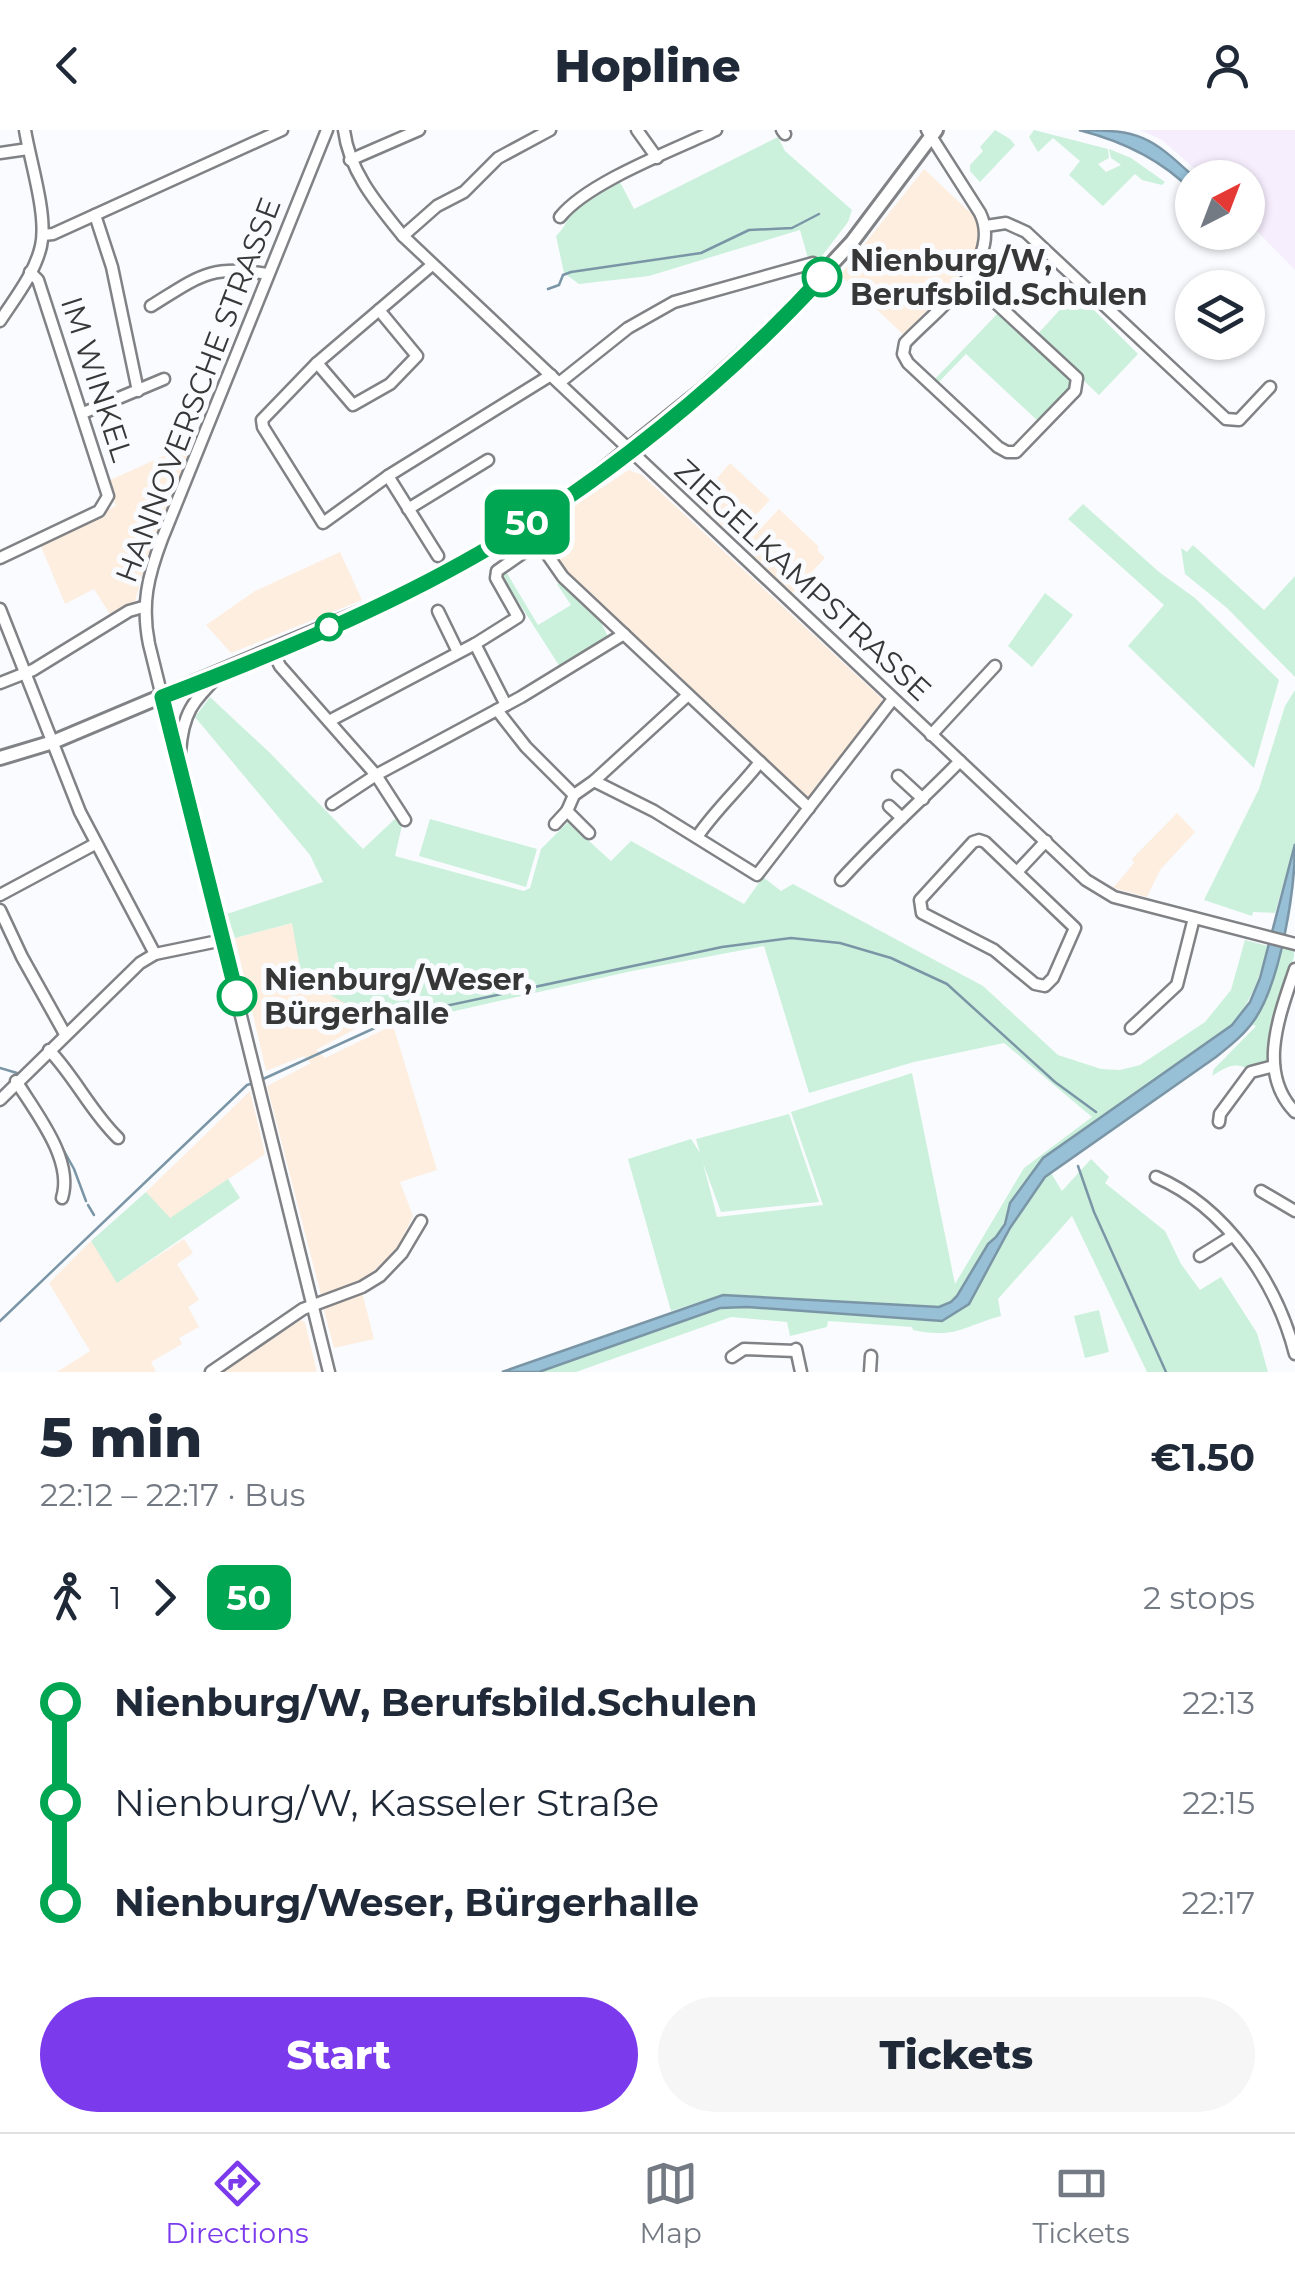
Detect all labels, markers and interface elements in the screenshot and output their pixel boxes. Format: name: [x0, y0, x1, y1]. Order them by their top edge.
icon: back: [40, 38, 95, 93]
text: Hopline: [554, 38, 741, 93]
icon: person: [1200, 38, 1255, 93]
north arrow: [1175, 160, 1265, 250]
map controls: [1175, 160, 1265, 360]
street label: HANNOVERSCHE STRASSE: [107, 192, 289, 588]
place label: Nienburg/W, Berufsbild.Schulen: [850, 242, 1147, 313]
marker: Nienburg/W, Berufsbild.Schulen: [803, 258, 841, 296]
button: layers: [1175, 270, 1265, 360]
street label: IM WINKEL: [53, 292, 141, 466]
street label: ZIEGELKAMPSTRASSE: [667, 451, 939, 709]
line badge: 50: [482, 490, 572, 554]
text: 50: [505, 501, 549, 544]
unlabelled marker: [316, 614, 342, 640]
place label: Nienburg/Weser, Bürgerhalle: [264, 961, 532, 1032]
marker: Nienburg/Weser, Bürgerhalle: [218, 977, 256, 1015]
text: 5 min: [40, 1404, 202, 1471]
text: €1.50: [1151, 1434, 1255, 1481]
text: 22:12 – 22:17 · Bus: [40, 1475, 305, 1514]
icon: walk: [40, 1570, 95, 1625]
icon: forward: [137, 1570, 192, 1625]
text: 50: [227, 1576, 271, 1619]
text: 1: [110, 1578, 122, 1617]
text: 2 stops: [1143, 1578, 1255, 1617]
text: Nienburg/W, Berufsbild.Schulen: [114, 1679, 758, 1726]
text: 22:13: [1182, 1683, 1255, 1722]
text: Nienburg/W, Kasseler Straße: [114, 1779, 659, 1826]
text: 22:15: [1182, 1783, 1255, 1822]
text: Nienburg/Weser, Bürgerhalle: [114, 1879, 699, 1926]
text: 22:17: [1181, 1883, 1255, 1922]
button: Start: [40, 1997, 638, 2112]
button: Tickets: [658, 1997, 1255, 2112]
tab: Directions: [165, 2156, 309, 2250]
tab: Map: [639, 2156, 702, 2250]
tab: Tickets: [1032, 2156, 1130, 2250]

